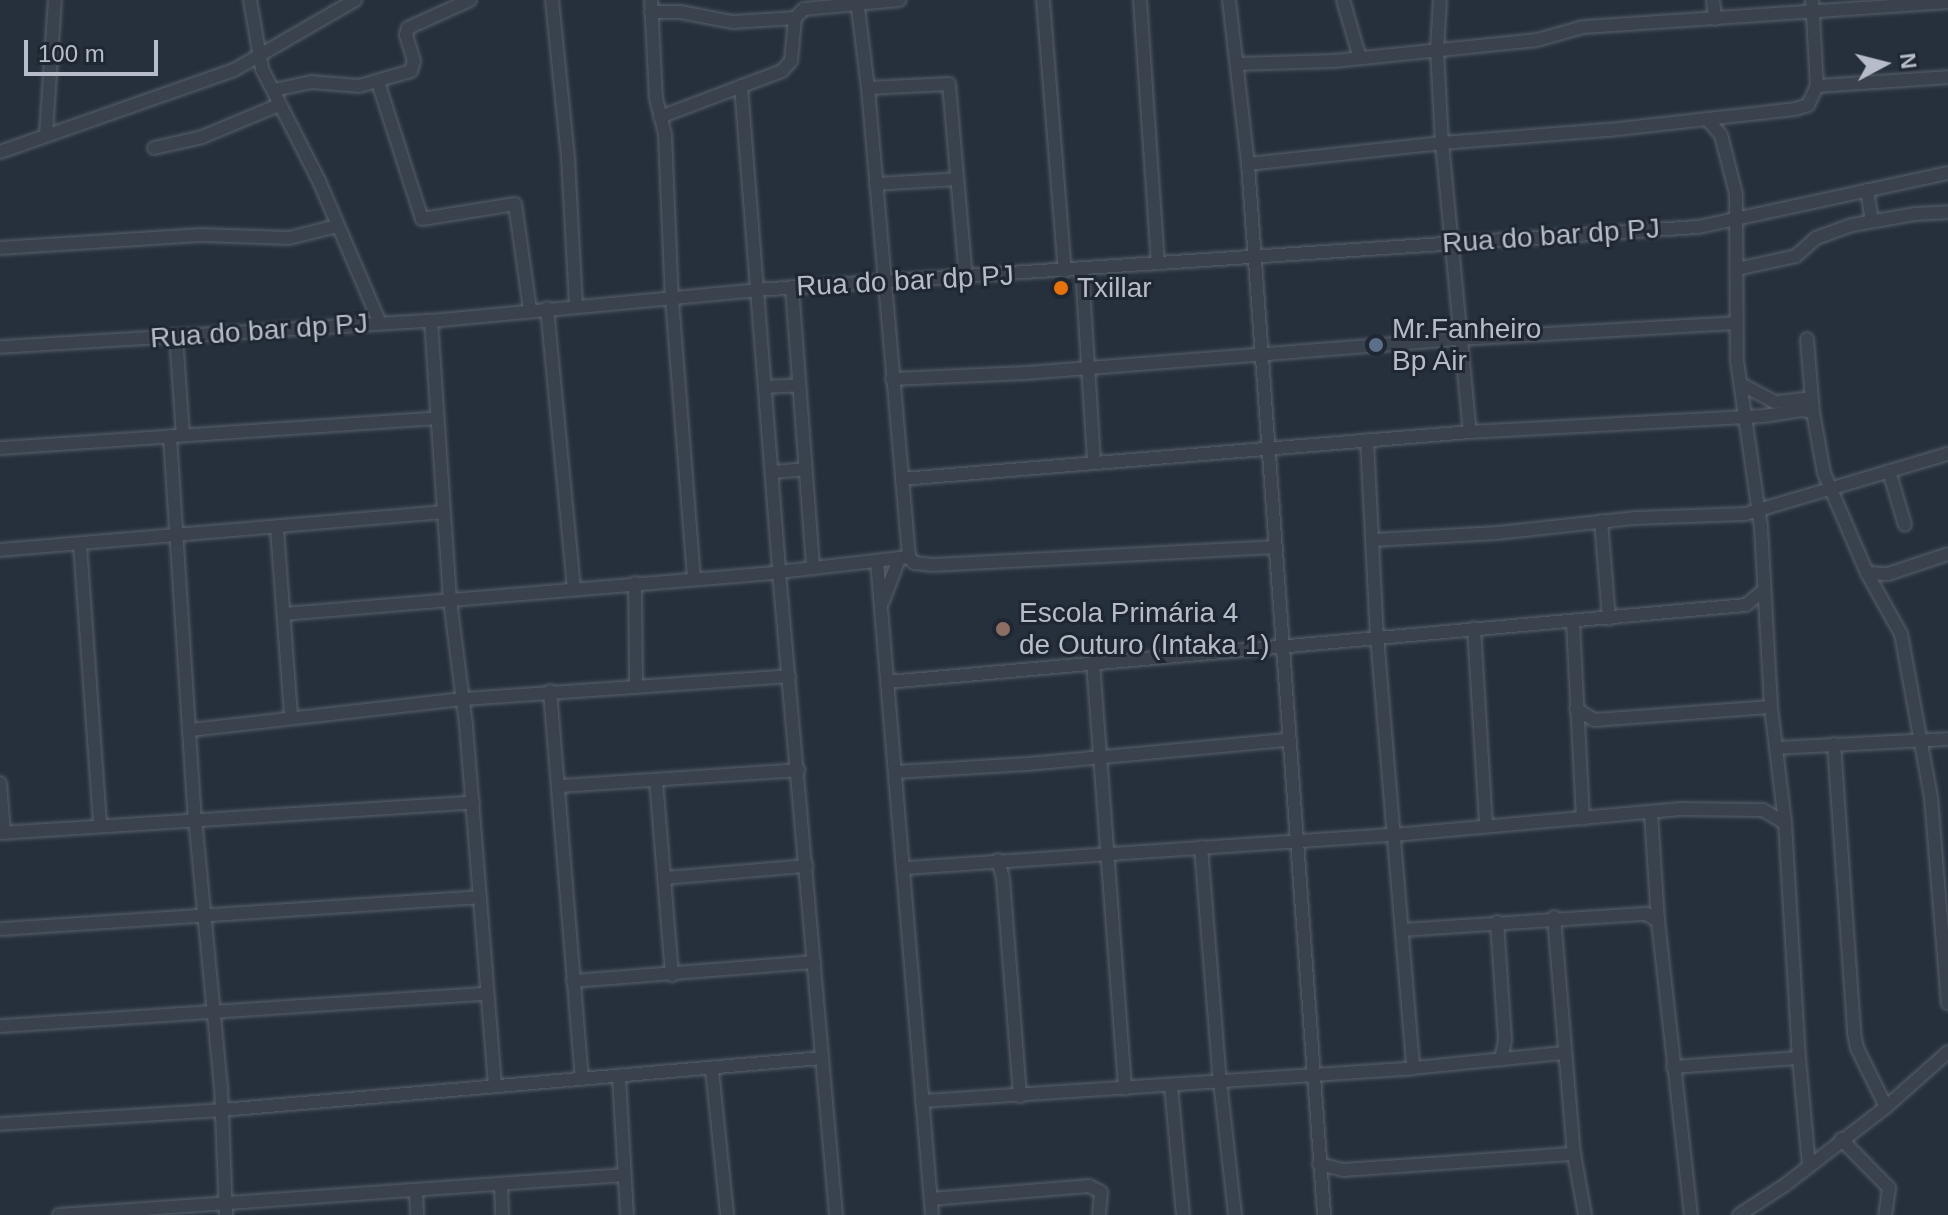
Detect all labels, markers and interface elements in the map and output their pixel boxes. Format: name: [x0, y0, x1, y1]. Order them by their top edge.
scale bar: [28, 24, 162, 74]
north arrow: [1844, 24, 1924, 104]
text: 100 m: [38, 40, 105, 67]
text: N: [1895, 52, 1922, 70]
street label: Rua do bar dp PJ: [1441, 212, 1661, 260]
street label: Rua do bar dp PJ: [795, 259, 1015, 303]
place label: Txillar: [1077, 271, 1152, 305]
marker: Txillar: [1052, 279, 1070, 297]
street label: Rua do bar dp PJ: [149, 307, 369, 355]
place label: Mr.Fanheiro Bp Air: [1392, 312, 1541, 378]
marker: Mr.Fanheiro Bp Air: [1367, 336, 1385, 354]
place label: Escola Primária 4 de Outuro (Intaka 1): [1019, 596, 1270, 662]
marker: Escola Primária 4 de Outuro (Intaka 1): [994, 620, 1012, 638]

